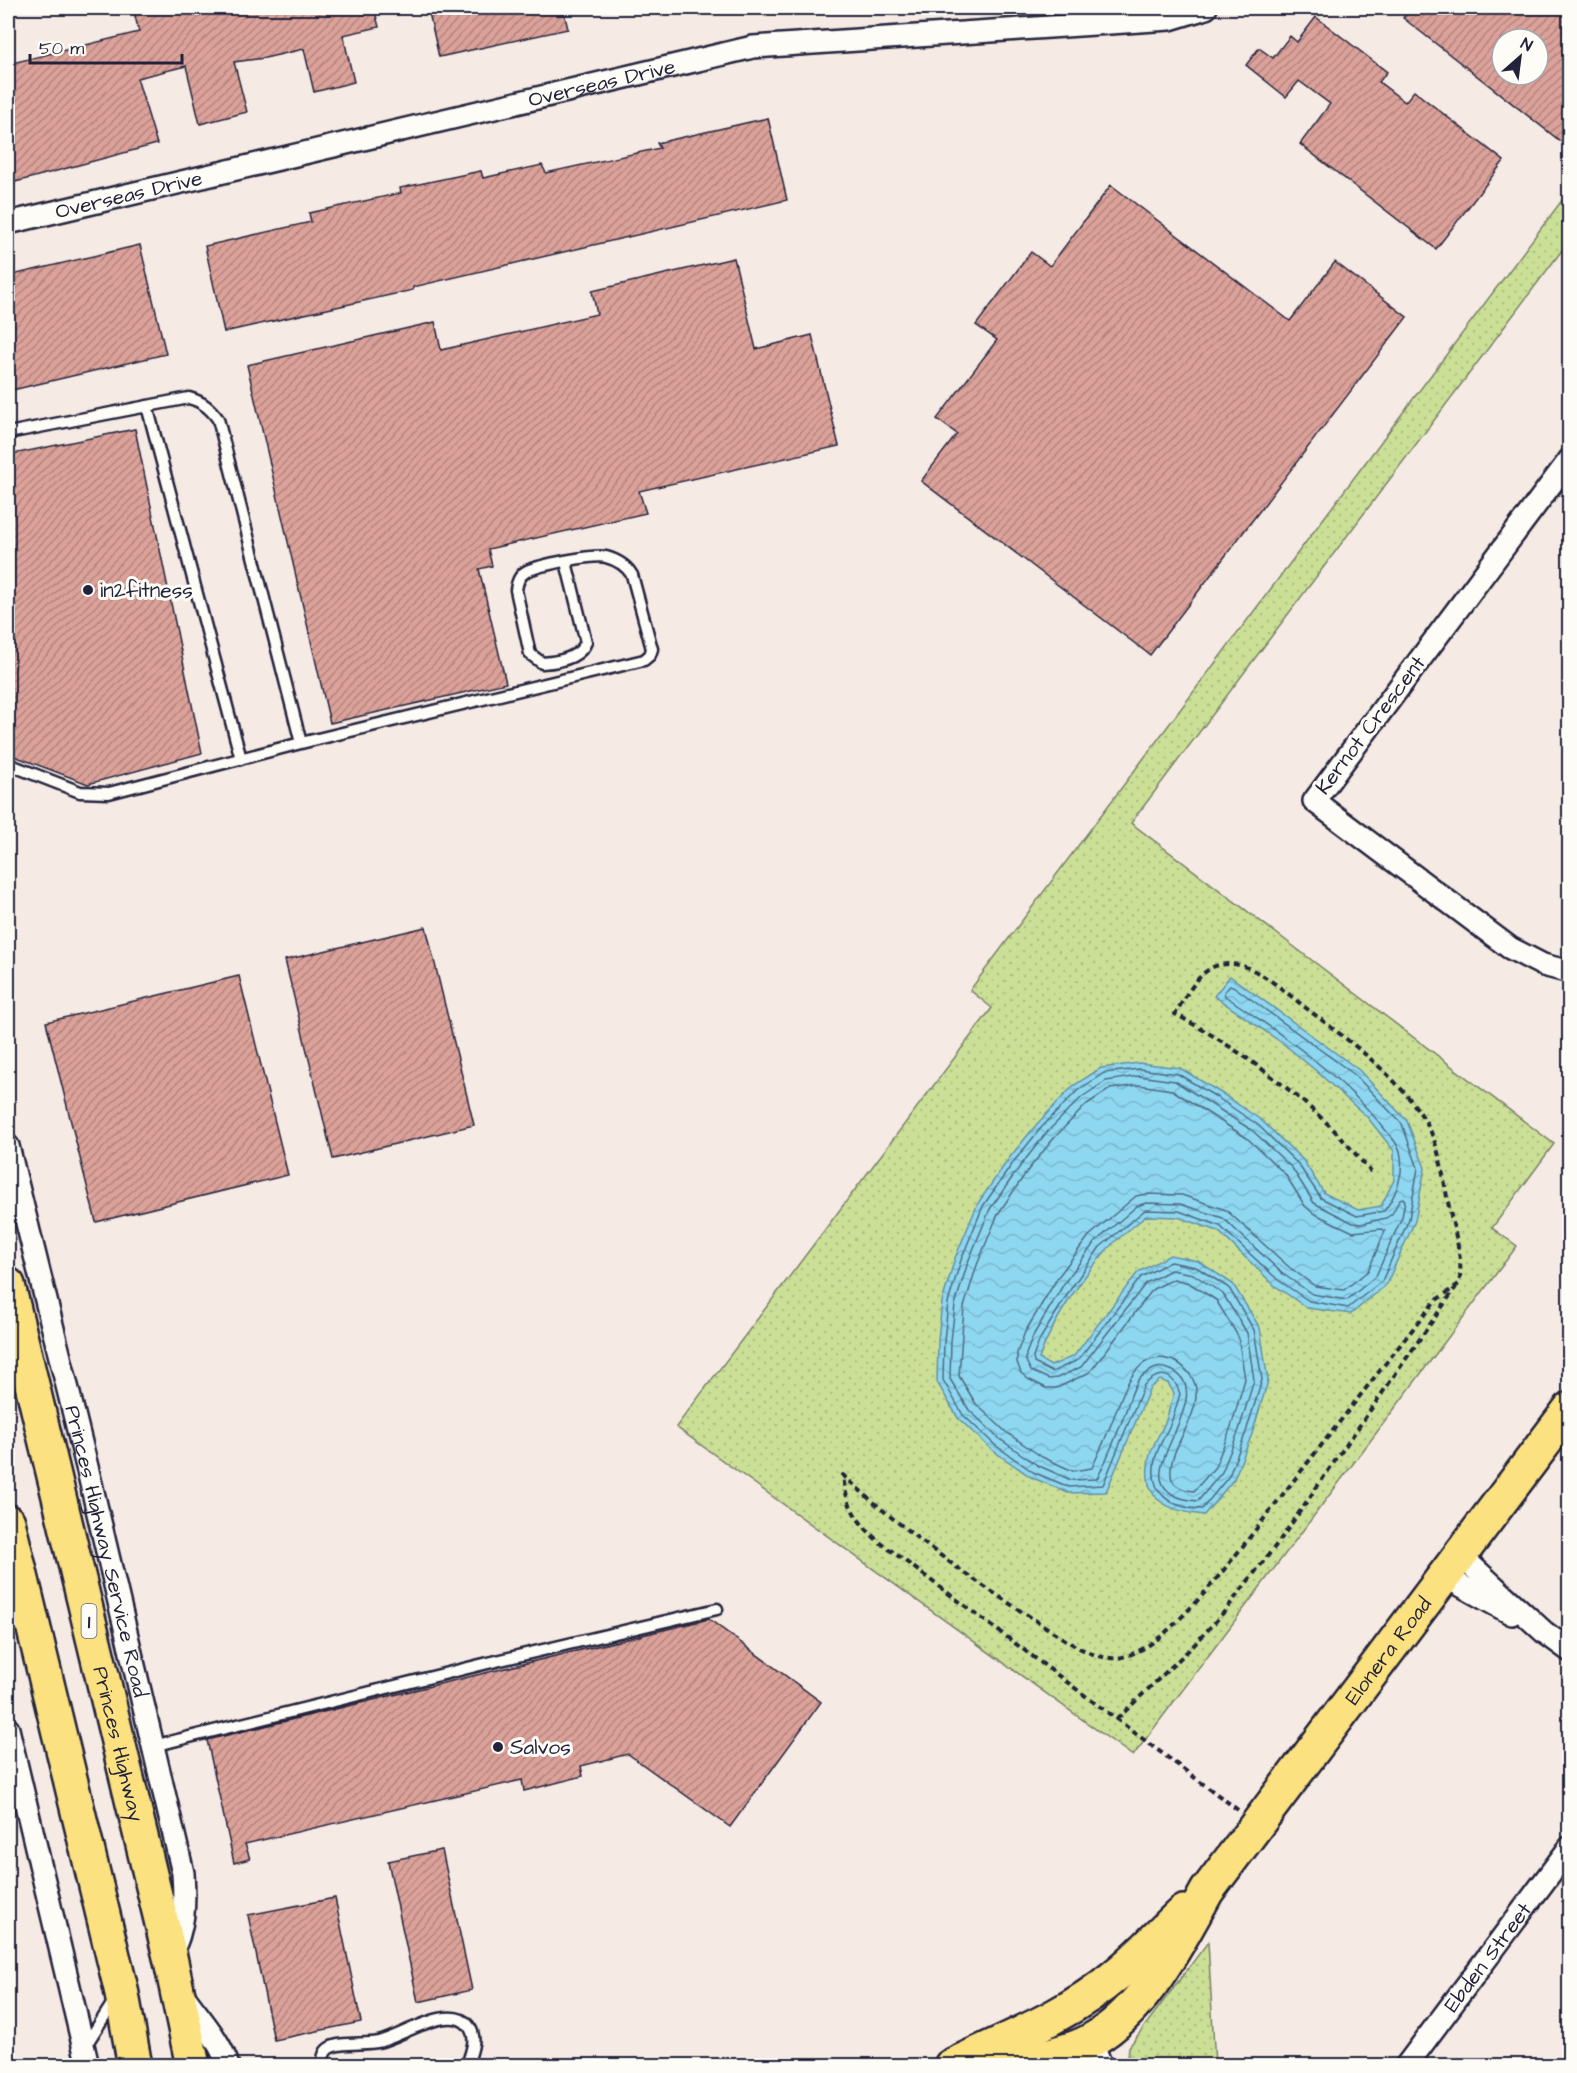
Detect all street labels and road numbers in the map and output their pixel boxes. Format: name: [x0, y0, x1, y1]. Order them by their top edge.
street label: Overseas Drive: [525, 52, 678, 115]
street label: Overseas Drive: [52, 164, 205, 226]
street label: Kernot Crescent: [1309, 650, 1432, 801]
street label: Princes Highway Service Road: [57, 1402, 155, 1700]
street label: Elonera Road: [1338, 1591, 1439, 1711]
road number: 1: [82, 1604, 97, 1638]
street label: Princes Highway: [85, 1663, 151, 1825]
street label: Ebden Street: [1437, 1896, 1539, 2018]

